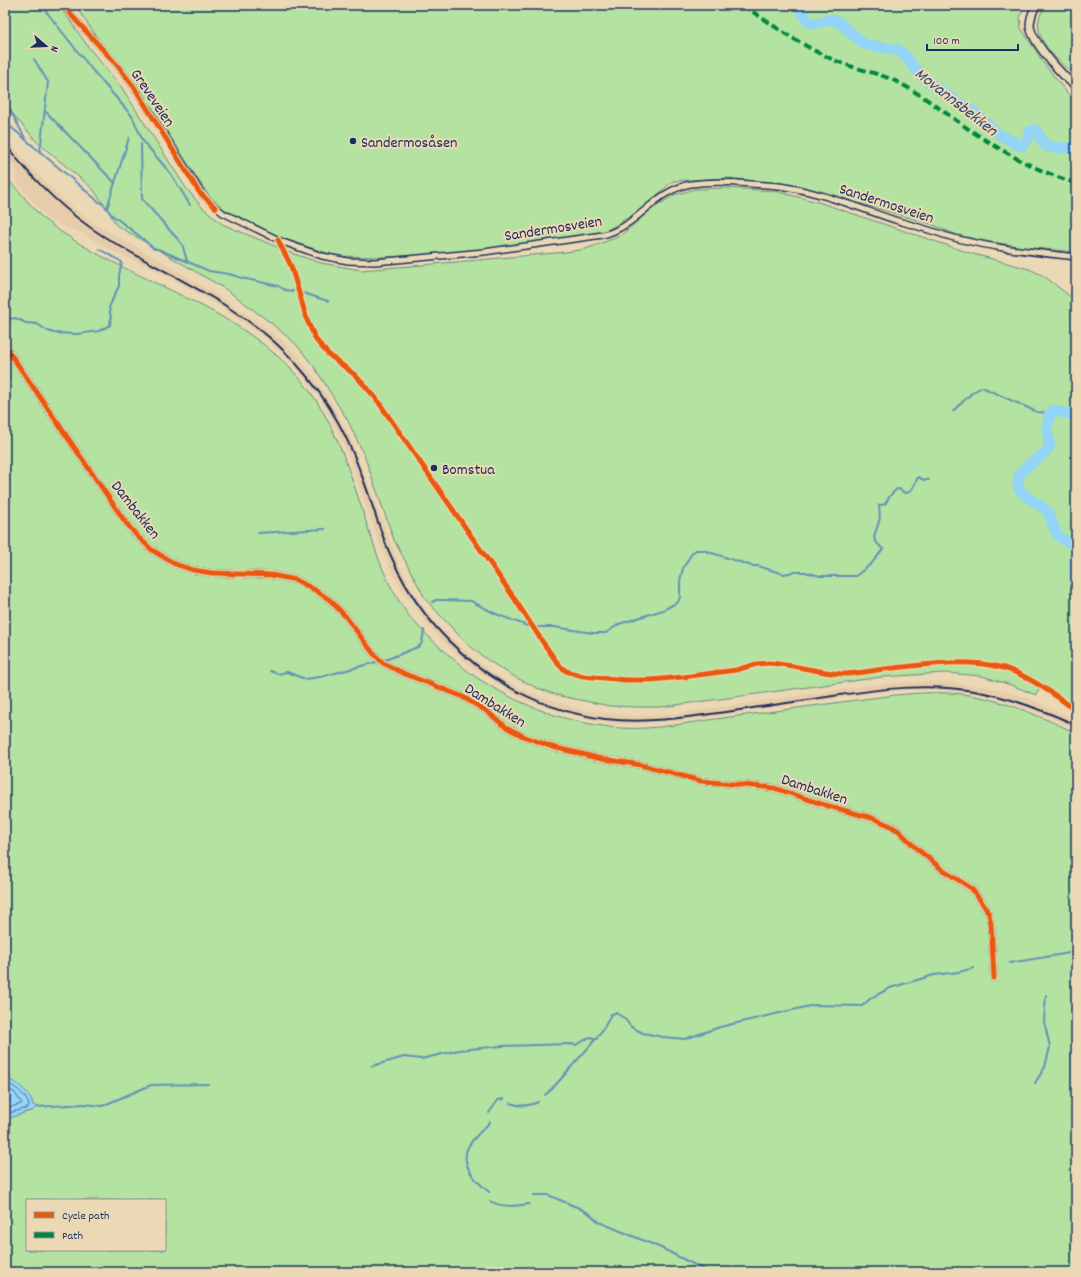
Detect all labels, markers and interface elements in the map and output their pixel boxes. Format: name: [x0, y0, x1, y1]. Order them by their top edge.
north arrow: [26, 26, 66, 66]
scale bar: [927, 26, 1018, 52]
text: 100 m: [933, 33, 960, 50]
text: N: [45, 43, 62, 54]
water label: Movannsbekken: [909, 63, 1003, 144]
street label: Greveveien: [124, 65, 180, 132]
place label: Sandermosåsen: [361, 132, 457, 155]
marker: Sandermosåsen: [348, 136, 358, 146]
street label: Sandermosveien: [836, 178, 937, 231]
street label: Sandermosveien: [503, 210, 604, 249]
place label: Bomstua: [442, 459, 495, 482]
marker: Bomstua: [429, 463, 439, 473]
street label: Dambakken: [105, 476, 165, 545]
street label: Dambakken: [459, 678, 530, 734]
street label: Dambakken: [778, 769, 850, 812]
legend: [26, 1199, 166, 1251]
text: Cycle path: [62, 1208, 110, 1225]
text: Path: [62, 1228, 83, 1245]

